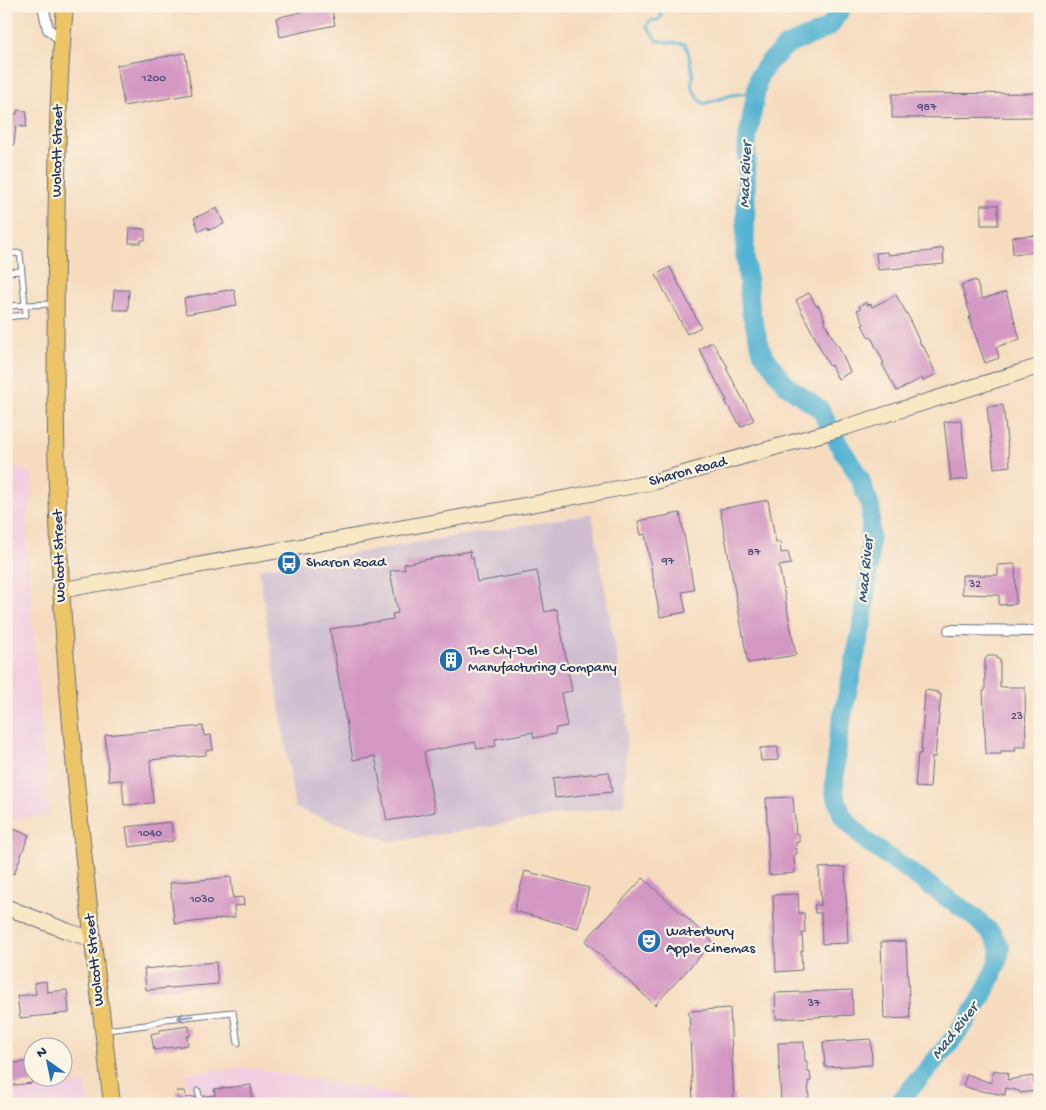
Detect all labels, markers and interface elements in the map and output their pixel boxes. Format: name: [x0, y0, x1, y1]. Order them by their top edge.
house number: 1200: [141, 72, 166, 86]
house number: 987: [917, 101, 937, 115]
street label: Wolcott Street: [48, 103, 68, 197]
water label: Mad River: [736, 138, 758, 208]
street label: Sharon Road: [647, 453, 730, 491]
street label: Wolcott Street: [49, 508, 71, 603]
water label: Mad River: [855, 533, 880, 604]
house number: 87: [748, 546, 761, 560]
bus stop icon: Sharon Road: [276, 550, 302, 576]
place label: Sharon Road: [306, 554, 387, 572]
house number: 97: [661, 555, 675, 569]
house number: 32: [968, 578, 981, 592]
place label: The Cly-Del Manufacturing Company: [467, 642, 617, 677]
building icon: The Cly-Del Manufacturing Company: [438, 647, 464, 673]
house number: 23: [1011, 710, 1023, 724]
house number: 1040: [137, 827, 162, 841]
house number: 1030: [189, 893, 215, 907]
street label: Wolcott Street: [81, 911, 109, 1007]
place label: Waterbury Apple Cinemas: [666, 923, 755, 958]
theatre icon: Waterbury Apple Cinemas: [636, 928, 662, 954]
house number: 37: [807, 997, 821, 1011]
water label: Mad River: [928, 998, 986, 1064]
one-way arrow: [177, 1012, 193, 1022]
north arrow: [22, 1038, 72, 1088]
text: N: [34, 1044, 51, 1063]

